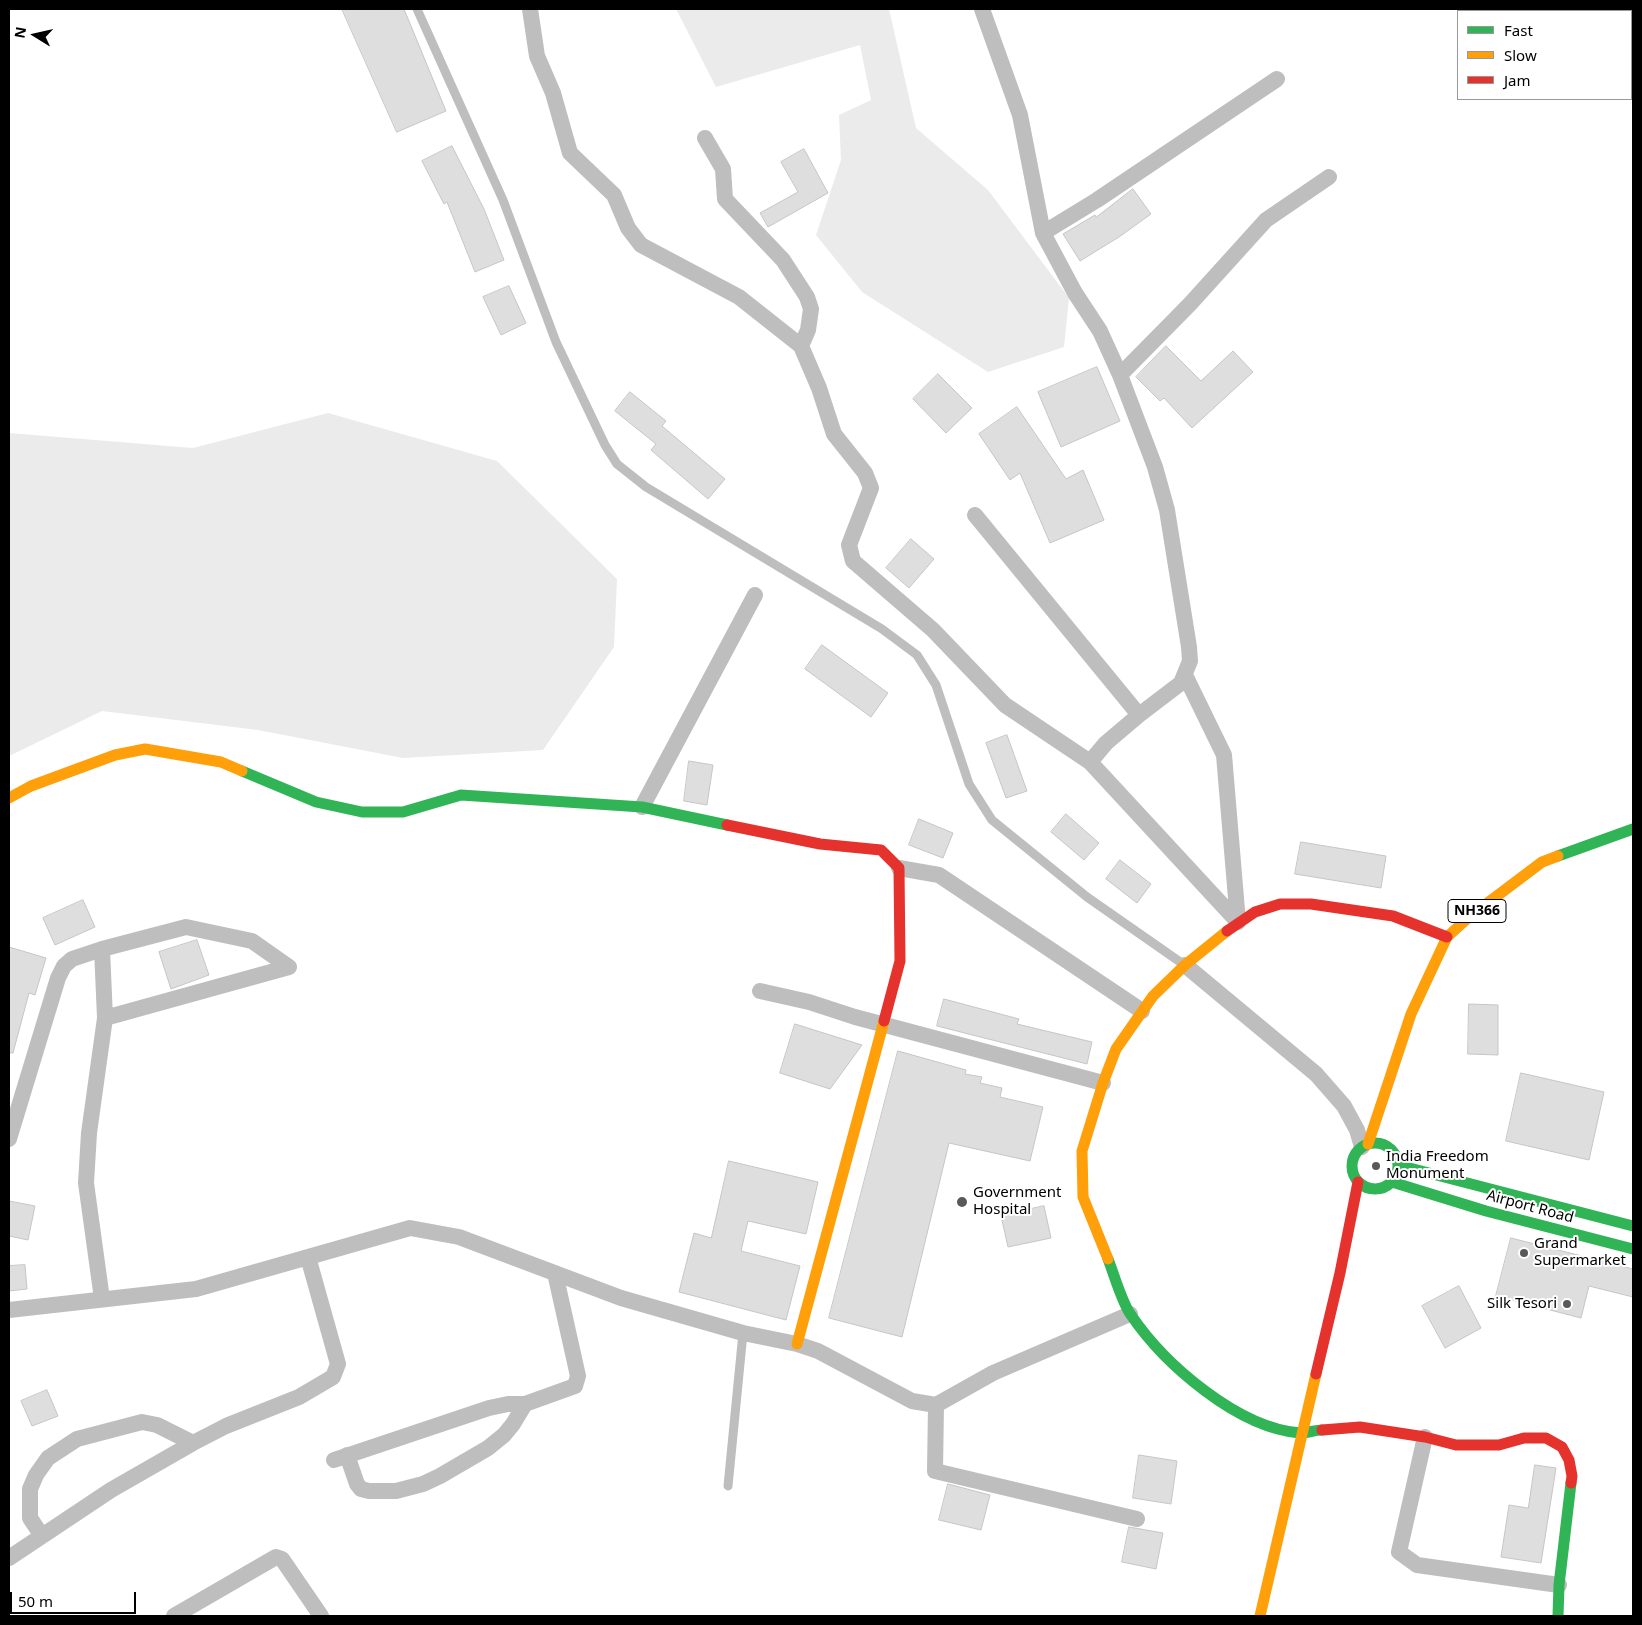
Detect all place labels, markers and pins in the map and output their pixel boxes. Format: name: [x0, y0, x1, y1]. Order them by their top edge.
place label: India Freedom Monument: [1386, 1148, 1489, 1183]
marker: India Freedom Monument: [1370, 1160, 1382, 1172]
place label: Government Hospital: [973, 1184, 1061, 1219]
marker: Government Hospital: [955, 1195, 969, 1209]
place label: Grand Supermarket: [1534, 1235, 1626, 1270]
marker: Grand Supermarket: [1518, 1247, 1530, 1259]
place label: Silk Tesori: [1487, 1295, 1557, 1313]
marker: Silk Tesori: [1561, 1298, 1573, 1310]

